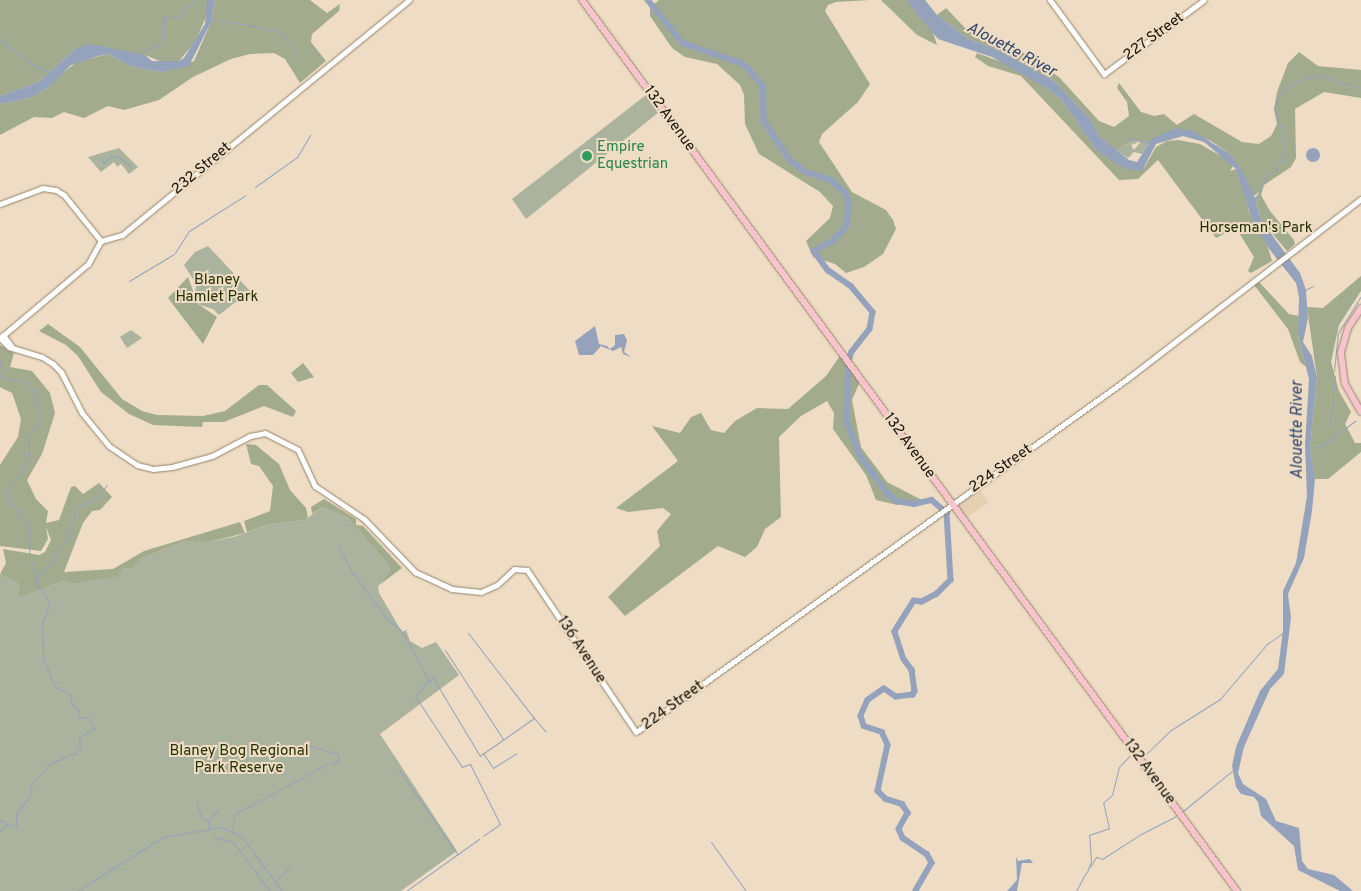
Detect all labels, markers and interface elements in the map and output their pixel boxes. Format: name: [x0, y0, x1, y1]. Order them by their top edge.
street label: 227 Street: [1120, 9, 1188, 65]
water label: Alouette River: [963, 18, 1059, 82]
street label: 132 Avenue: [639, 82, 699, 156]
place label: Empire Equestrian: [597, 138, 668, 173]
street label: 232 Street: [169, 139, 235, 199]
marker: Empire Equestrian: [581, 150, 593, 162]
park label: Horseman's Park: [1199, 220, 1313, 238]
park label: Blaney Hamlet Park: [176, 271, 258, 306]
water label: Alouette River: [1288, 381, 1308, 479]
street label: 132 Avenue: [879, 409, 939, 483]
street label: 224 Street: [966, 441, 1036, 497]
street label: 136 Avenue: [552, 613, 610, 687]
street label: 224 Street: [638, 677, 708, 735]
street label: 132 Avenue: [1119, 735, 1179, 809]
park label: Blaney Bog Regional Park Reserve: [169, 742, 309, 777]

